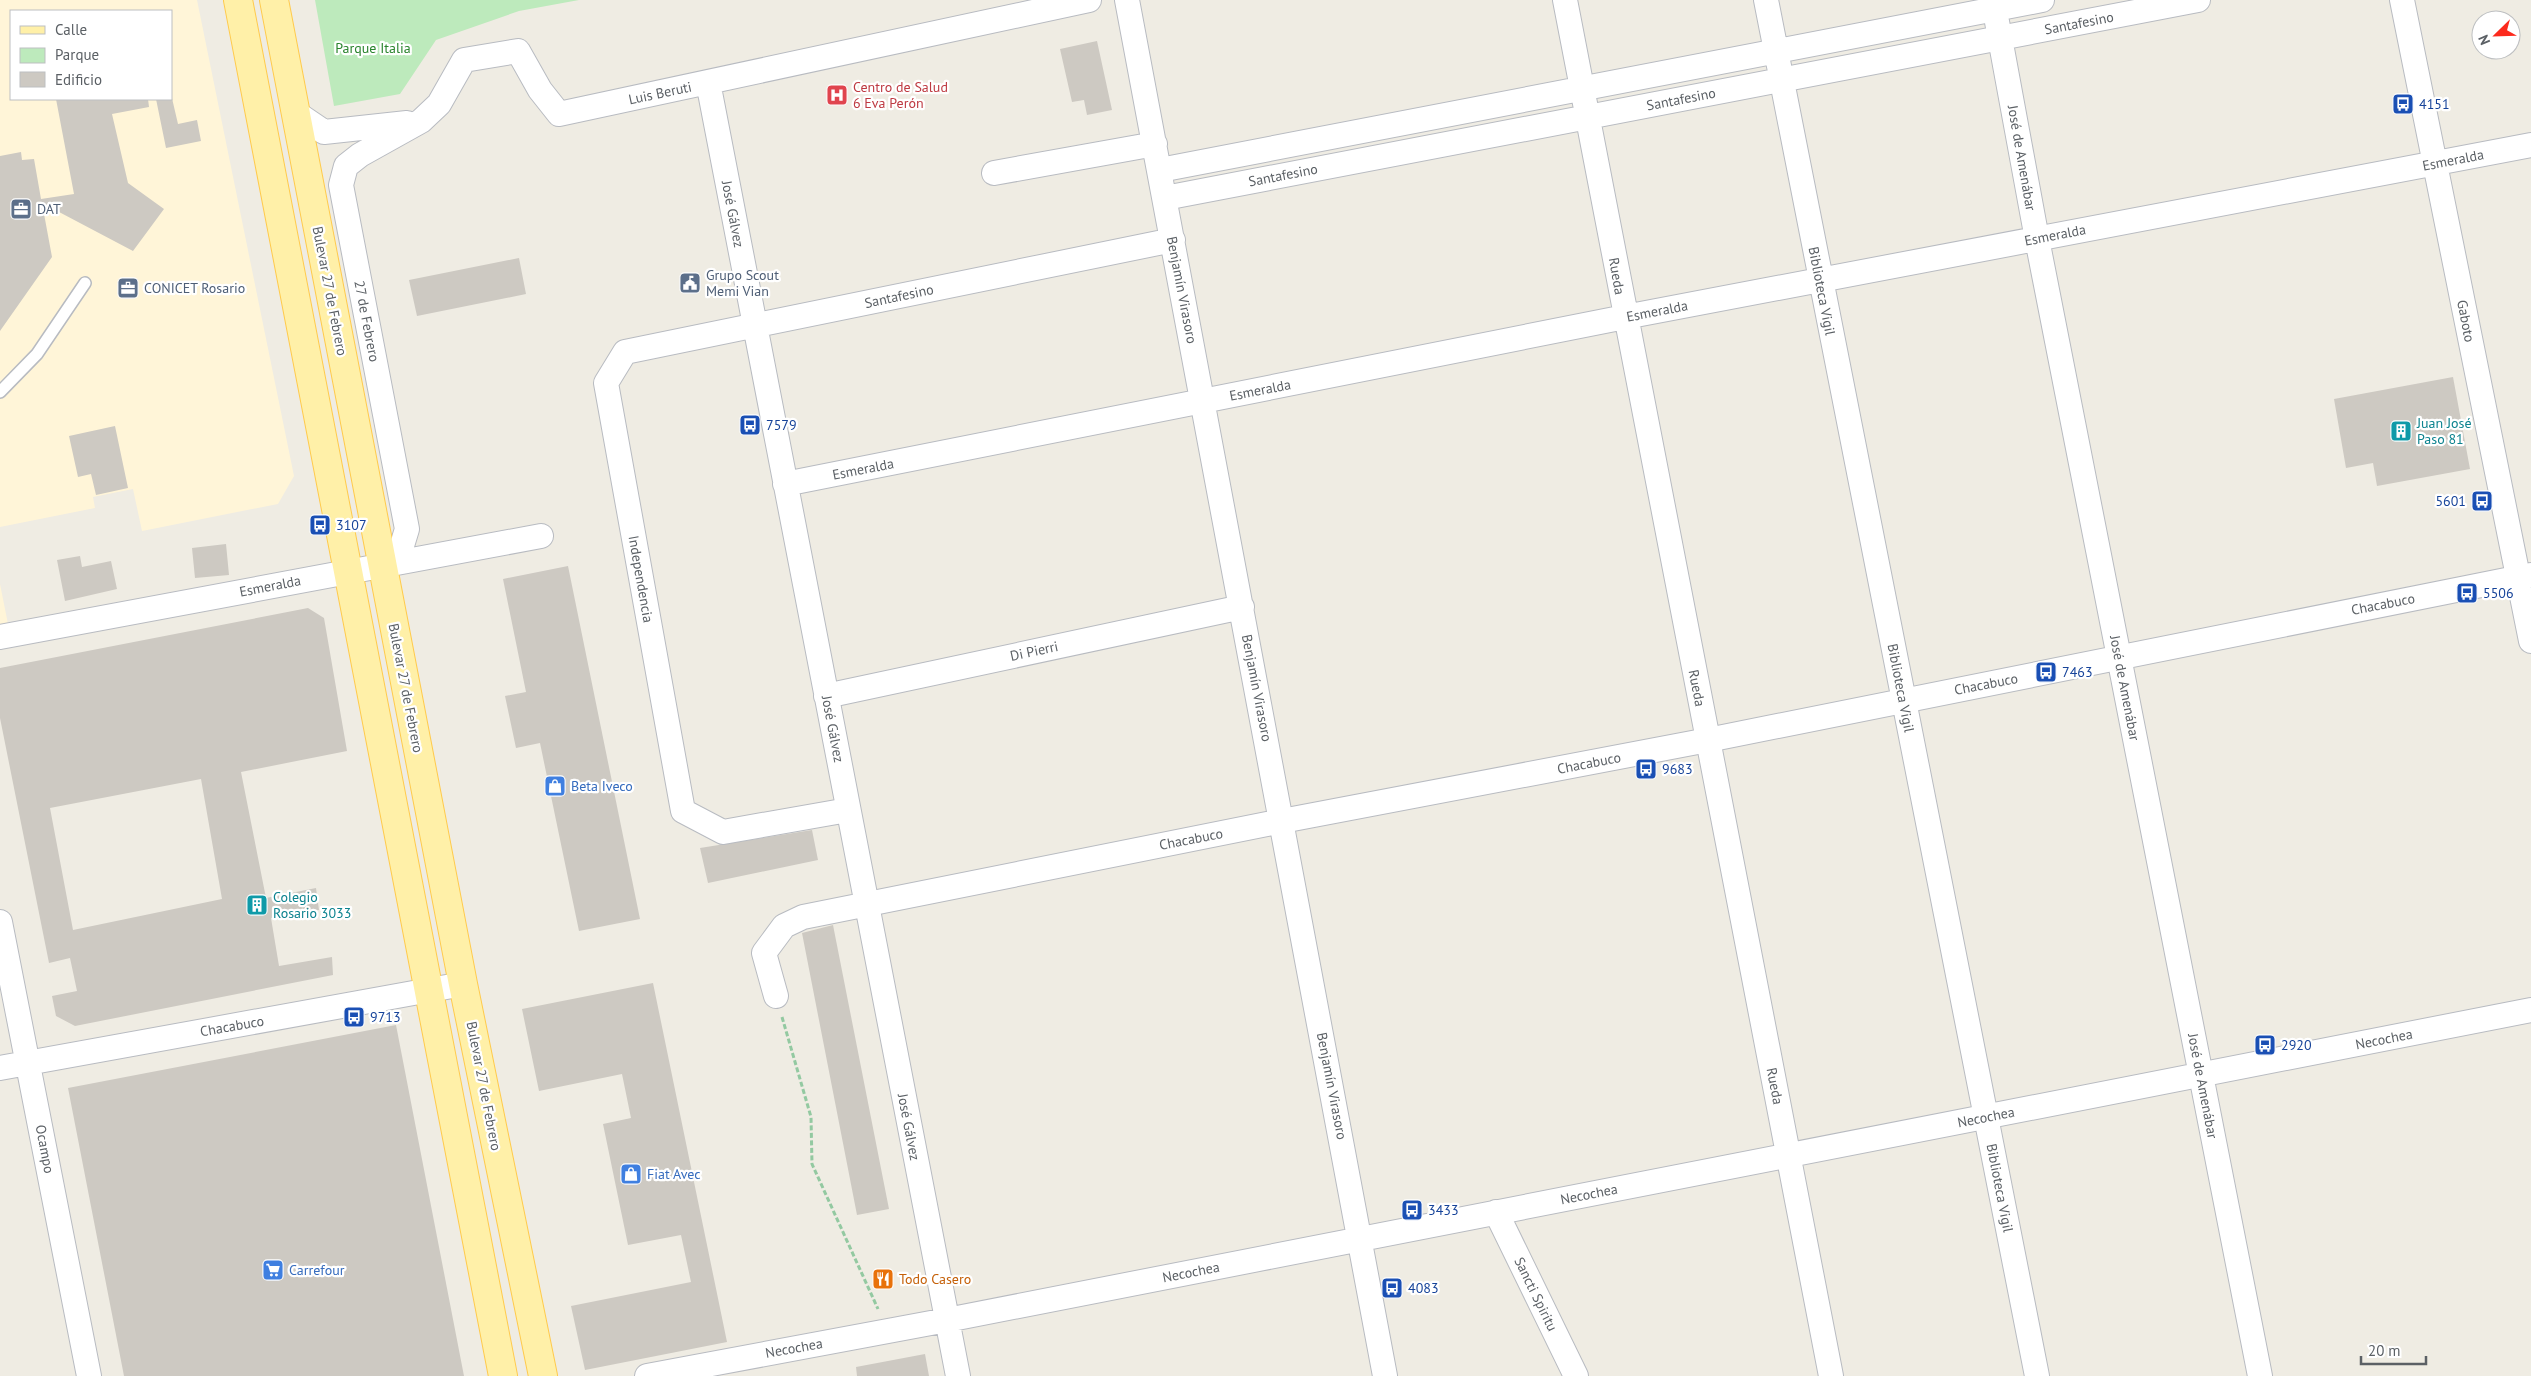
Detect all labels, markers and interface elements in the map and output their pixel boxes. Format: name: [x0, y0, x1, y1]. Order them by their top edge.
street label: Santafesino: [2043, 7, 2115, 39]
legend: [10, 10, 172, 100]
north arrow: [2471, 10, 2521, 60]
text: Calle: [55, 20, 87, 39]
text: N: [2474, 32, 2494, 48]
park label: Parque Italia: [335, 39, 411, 57]
text: Parque: [55, 45, 99, 64]
text: Edificio: [55, 70, 102, 89]
street label: Luis Beruti: [627, 78, 693, 108]
place label: Centro de Salud 6 Eva Perón: [853, 78, 948, 112]
hospital icon: Centro de Salud 6 Eva Perón: [825, 83, 849, 107]
street label: Santafesino: [1645, 83, 1717, 115]
bus stop icon: 4151: [2391, 92, 2415, 116]
place label: 4151: [2419, 95, 2450, 113]
street label: José de Amenábar: [2004, 103, 2040, 212]
street label: Esmeralda: [2421, 145, 2485, 175]
street label: Santafesino: [1247, 159, 1319, 191]
street label: José Gálvez: [718, 178, 748, 249]
office icon: DAT: [9, 197, 33, 221]
place label: DAT: [37, 200, 61, 218]
street label: Esmeralda: [2023, 220, 2087, 250]
street label: Bulevar 27 de Febrero: [309, 225, 351, 357]
street label: Benjamín Virasoro: [1163, 235, 1201, 345]
street label: Biblioteca Vigil: [1805, 245, 1839, 337]
street label: Rueda: [1605, 256, 1629, 296]
place label: Grupo Scout Memi Vian: [706, 266, 779, 300]
public building icon: Grupo Scout Memi Vian: [678, 271, 702, 295]
office icon: CONICET Rosario: [116, 276, 140, 300]
place label: CONICET Rosario: [144, 279, 245, 297]
street label: 27 de Febrero: [350, 279, 384, 363]
street label: Santafesino: [863, 280, 935, 312]
street label: Esmeralda: [1625, 296, 1689, 326]
street label: Gaboto: [2453, 298, 2479, 344]
street label: Esmeralda: [1228, 375, 1292, 405]
bus stop icon: 7579: [738, 413, 762, 437]
place label: Juan José Paso 81: [2416, 414, 2472, 448]
place label: 7579: [766, 416, 797, 434]
building icon: Juan José Paso 81: [2389, 419, 2413, 443]
street label: Esmeralda: [831, 454, 895, 484]
bus stop icon: 5601: [2470, 489, 2494, 513]
place label: 5601: [2435, 492, 2466, 510]
bus stop icon: 3107: [308, 513, 332, 537]
place label: 3107: [336, 516, 367, 534]
street label: Independencia: [624, 534, 658, 624]
street label: Esmeralda: [238, 571, 302, 601]
bus stop icon: 5506: [2455, 581, 2479, 605]
place label: 5506: [2483, 584, 2514, 602]
street label: Chacabuco: [2350, 589, 2416, 619]
street label: Bulevar 27 de Febrero: [385, 622, 427, 754]
street label: Benjamín Virasoro: [1238, 633, 1276, 743]
street label: José de Amenábar: [2106, 633, 2144, 742]
street label: Di Pierri: [1008, 637, 1060, 665]
street label: Biblioteca Vigil: [1884, 642, 1918, 734]
bus stop icon: 7463: [2034, 660, 2058, 684]
place label: 7463: [2062, 663, 2093, 681]
street label: Rueda: [1685, 668, 1709, 708]
street label: Chacabuco: [1953, 669, 2019, 699]
street label: José Gálvez: [818, 693, 848, 764]
street label: Chacabuco: [1556, 748, 1622, 778]
bus stop icon: 9683: [1634, 757, 1658, 781]
place label: 9683: [1662, 760, 1693, 778]
shop icon: Beta Iveco: [543, 774, 567, 798]
place label: Beta Iveco: [571, 777, 633, 795]
street label: Chacabuco: [1158, 824, 1224, 854]
place label: Colegio Rosario 3033: [273, 888, 351, 922]
building icon: Colegio Rosario 3033: [245, 893, 269, 917]
bus stop icon: 9713: [342, 1005, 366, 1029]
place label: 9713: [370, 1008, 401, 1026]
street label: Chacabuco: [199, 1012, 265, 1040]
street label: Bulevar 27 de Febrero: [463, 1020, 505, 1152]
street label: Necochea: [2354, 1025, 2414, 1053]
street label: Benjamín Virasoro: [1313, 1031, 1351, 1141]
street label: José de Amenábar: [2184, 1031, 2222, 1140]
bus stop icon: 2920: [2253, 1033, 2277, 1057]
place label: 2920: [2281, 1036, 2312, 1054]
street label: Rueda: [1763, 1066, 1787, 1106]
street label: José Gálvez: [894, 1091, 924, 1162]
street label: Necochea: [1956, 1103, 2016, 1131]
street label: Ocampo: [31, 1123, 59, 1175]
street label: Biblioteca Vigil: [1983, 1142, 2017, 1234]
shop icon: Fiat Avec: [619, 1162, 643, 1186]
place label: Fiat Avec: [647, 1165, 701, 1183]
street label: Necochea: [1559, 1180, 1619, 1208]
bus stop icon: 3433: [1400, 1198, 1424, 1222]
place label: 3433: [1428, 1201, 1459, 1219]
street label: Sancti Spiritu: [1510, 1254, 1562, 1334]
supermarket icon: Carrefour: [261, 1258, 285, 1282]
street label: Necochea: [1161, 1258, 1221, 1286]
place label: Carrefour: [289, 1261, 345, 1279]
restaurant icon: Todo Casero: [871, 1267, 895, 1291]
place label: Todo Casero: [899, 1270, 971, 1288]
bus stop icon: 4083: [1380, 1276, 1404, 1300]
place label: 4083: [1408, 1279, 1439, 1297]
street label: Necochea: [764, 1334, 824, 1362]
scale bar: [2361, 1334, 2426, 1366]
text: 20 m: [2368, 1341, 2401, 1360]

